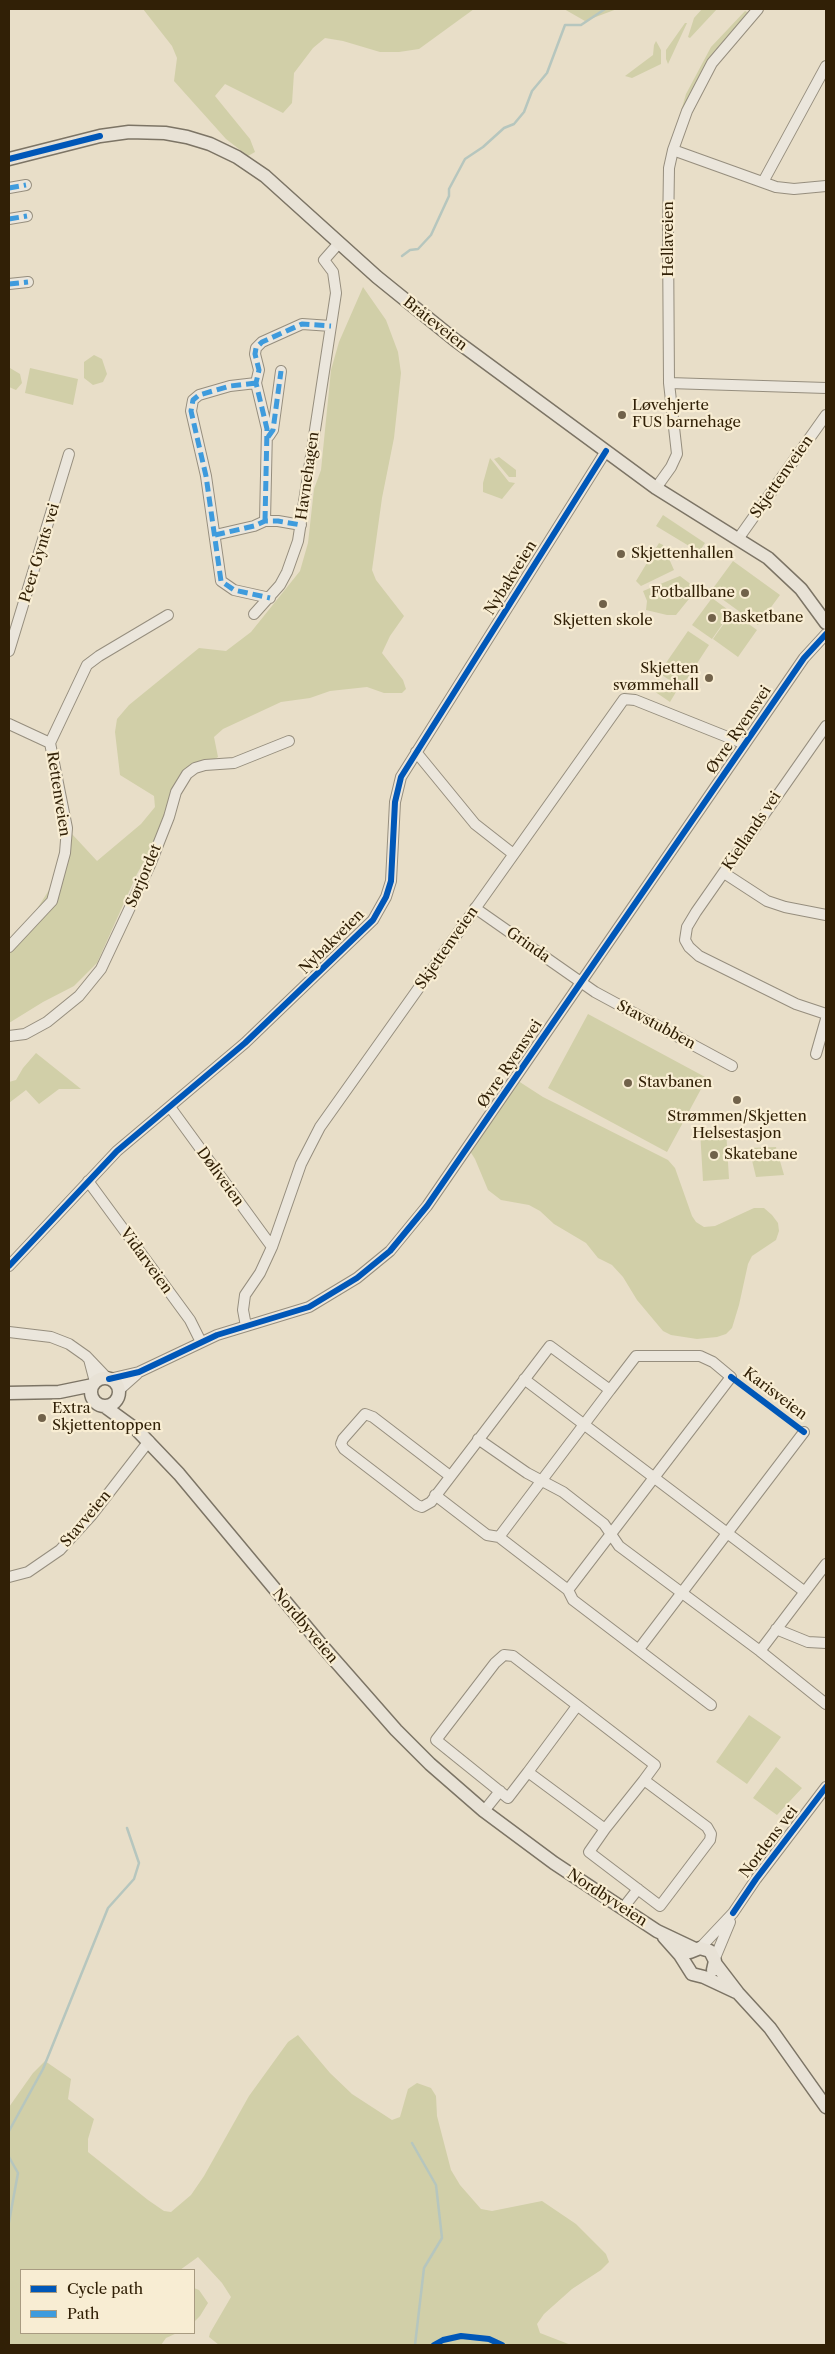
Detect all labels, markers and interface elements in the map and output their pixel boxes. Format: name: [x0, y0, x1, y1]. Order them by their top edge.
street label: Hellaveien: [660, 201, 678, 277]
street label: Bråteveien: [399, 293, 471, 355]
place label: Løvehjerte FUS barnehage: [632, 397, 741, 432]
marker: Løvehjerte FUS barnehage: [616, 409, 628, 421]
street label: Havnehagen: [293, 431, 323, 521]
street label: Skjettenveien: [747, 432, 817, 522]
street label: Peer Gynts vei: [16, 501, 64, 605]
street label: Nybakveien: [481, 538, 541, 618]
place label: Skjettenhallen: [631, 545, 734, 563]
marker: Skjettenhallen: [615, 548, 627, 560]
place label: Fotballbane: [651, 584, 735, 602]
marker: Fotballbane: [739, 587, 751, 599]
marker: Skjetten skole: [597, 598, 609, 610]
place label: Basketbane: [722, 609, 803, 627]
place label: Skjetten skole: [553, 612, 653, 630]
marker: Basketbane: [706, 612, 718, 624]
place label: Skjetten svømmehall: [613, 660, 699, 695]
marker: Skjetten svømmehall: [703, 672, 715, 684]
street label: Øvre Ryensvei: [703, 683, 775, 777]
street label: Rettenveien: [42, 750, 74, 838]
street label: Kiellands vei: [719, 788, 785, 874]
street label: Sørjordet: [123, 842, 165, 910]
street label: Skjettenveien: [412, 903, 482, 993]
street label: Nybakveien: [296, 906, 368, 978]
street label: Grinda: [503, 923, 553, 967]
street label: Stavstubben: [614, 997, 698, 1053]
street label: Øvre Ryensvei: [474, 1017, 546, 1111]
place label: Stavbanen: [638, 1074, 712, 1092]
marker: Stavbanen: [622, 1077, 634, 1089]
marker: Strømmen/Skjetten Helsestasjon: [731, 1094, 743, 1106]
place label: Strømmen/Skjetten Helsestasjon: [667, 1108, 807, 1143]
street label: Døliveien: [192, 1144, 248, 1210]
place label: Skatebane: [724, 1146, 798, 1164]
marker: Skatebane: [708, 1149, 720, 1161]
street label: Vidarveien: [116, 1224, 176, 1298]
street label: Karisveien: [739, 1364, 811, 1424]
place label: Extra Skjettentoppen: [52, 1400, 161, 1435]
marker: Extra Skjettentoppen: [36, 1412, 48, 1424]
street label: Stavveien: [57, 1487, 115, 1551]
street label: Nordbyveien: [269, 1585, 341, 1667]
street label: Nordens vei: [736, 1802, 802, 1882]
street label: Nordbyveien: [564, 1865, 650, 1931]
legend: [20, 2269, 195, 2334]
text: Cycle path: [67, 2279, 143, 2298]
text: Path: [67, 2304, 99, 2323]

